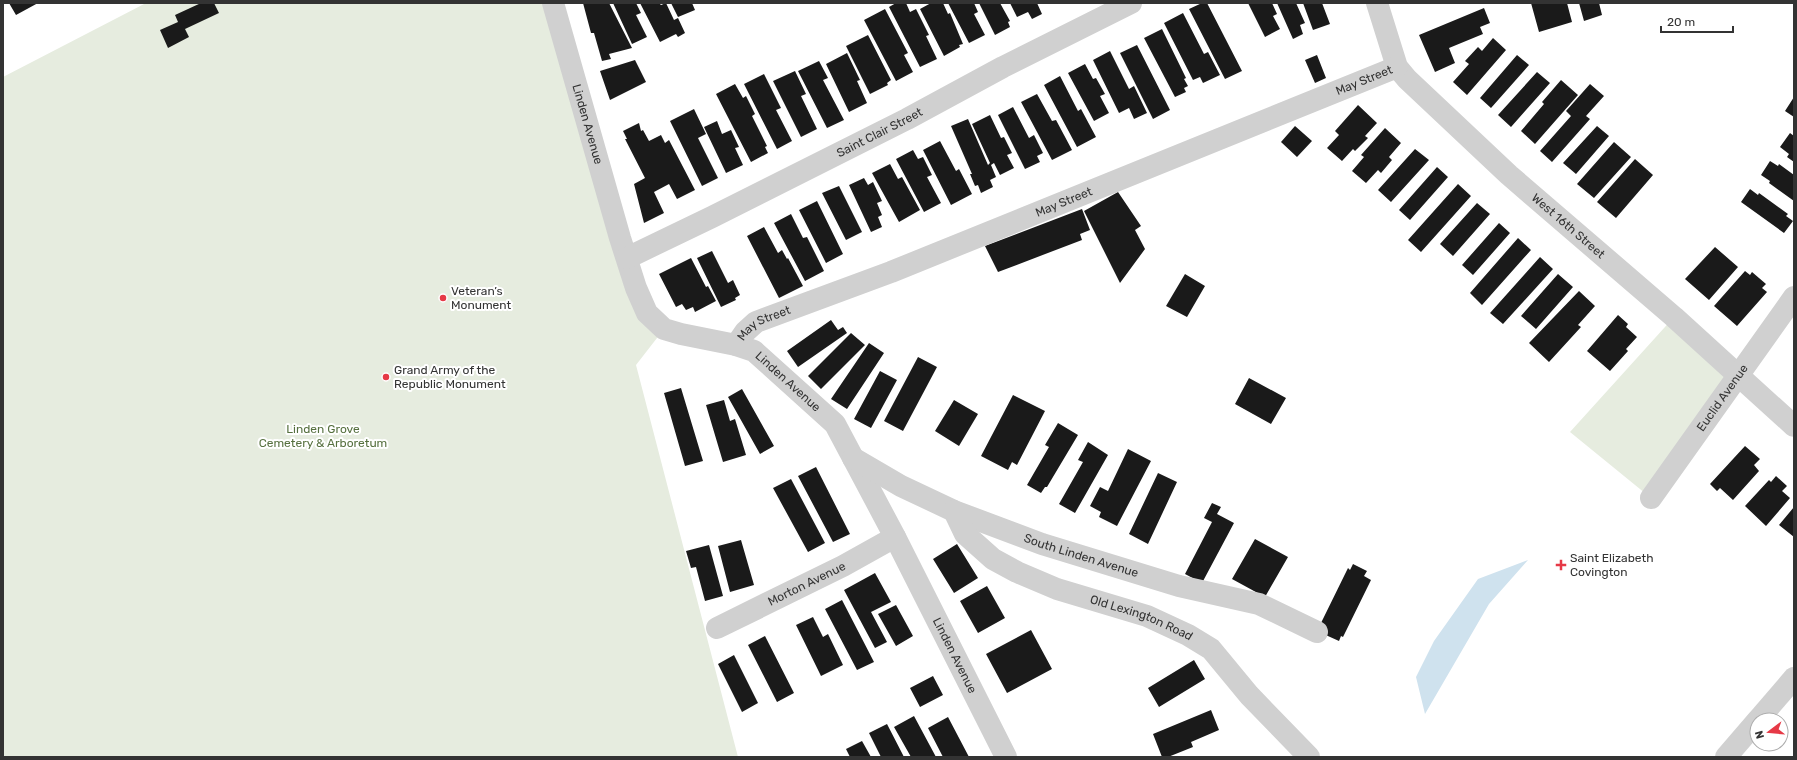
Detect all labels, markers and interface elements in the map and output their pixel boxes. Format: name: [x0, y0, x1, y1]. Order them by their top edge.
scale bar: [1661, 8, 1733, 34]
text: 20 m: [1667, 15, 1695, 29]
street label: May Street: [1334, 62, 1395, 98]
street label: Linden Avenue: [569, 82, 606, 166]
street label: Saint Clair Street: [834, 105, 925, 160]
street label: May Street: [1033, 184, 1094, 220]
street label: West 16th Street: [1529, 191, 1608, 262]
place label: Veteran’s Monument: [451, 284, 511, 312]
marker: Veteran’s Monument: [438, 293, 448, 303]
street label: May Street: [734, 303, 793, 343]
street label: Linden Avenue: [752, 349, 824, 415]
street label: Euclid Avenue: [1694, 361, 1751, 434]
place label: Grand Army of the Republic Monument: [394, 363, 506, 391]
marker: Grand Army of the Republic Monument: [381, 372, 391, 382]
park label: Linden Grove Cemetery & Arboretum: [259, 422, 387, 450]
street label: South Linden Avenue: [1022, 531, 1140, 580]
place label: Saint Elizabeth Covington: [1570, 551, 1653, 579]
street label: Morton Avenue: [766, 559, 848, 609]
marker: Saint Elizabeth Covington: [1555, 559, 1567, 571]
street label: Old Lexington Road: [1088, 592, 1195, 643]
street label: Linden Avenue: [930, 615, 980, 696]
north arrow: [1749, 712, 1789, 752]
text: N: [1753, 729, 1767, 740]

